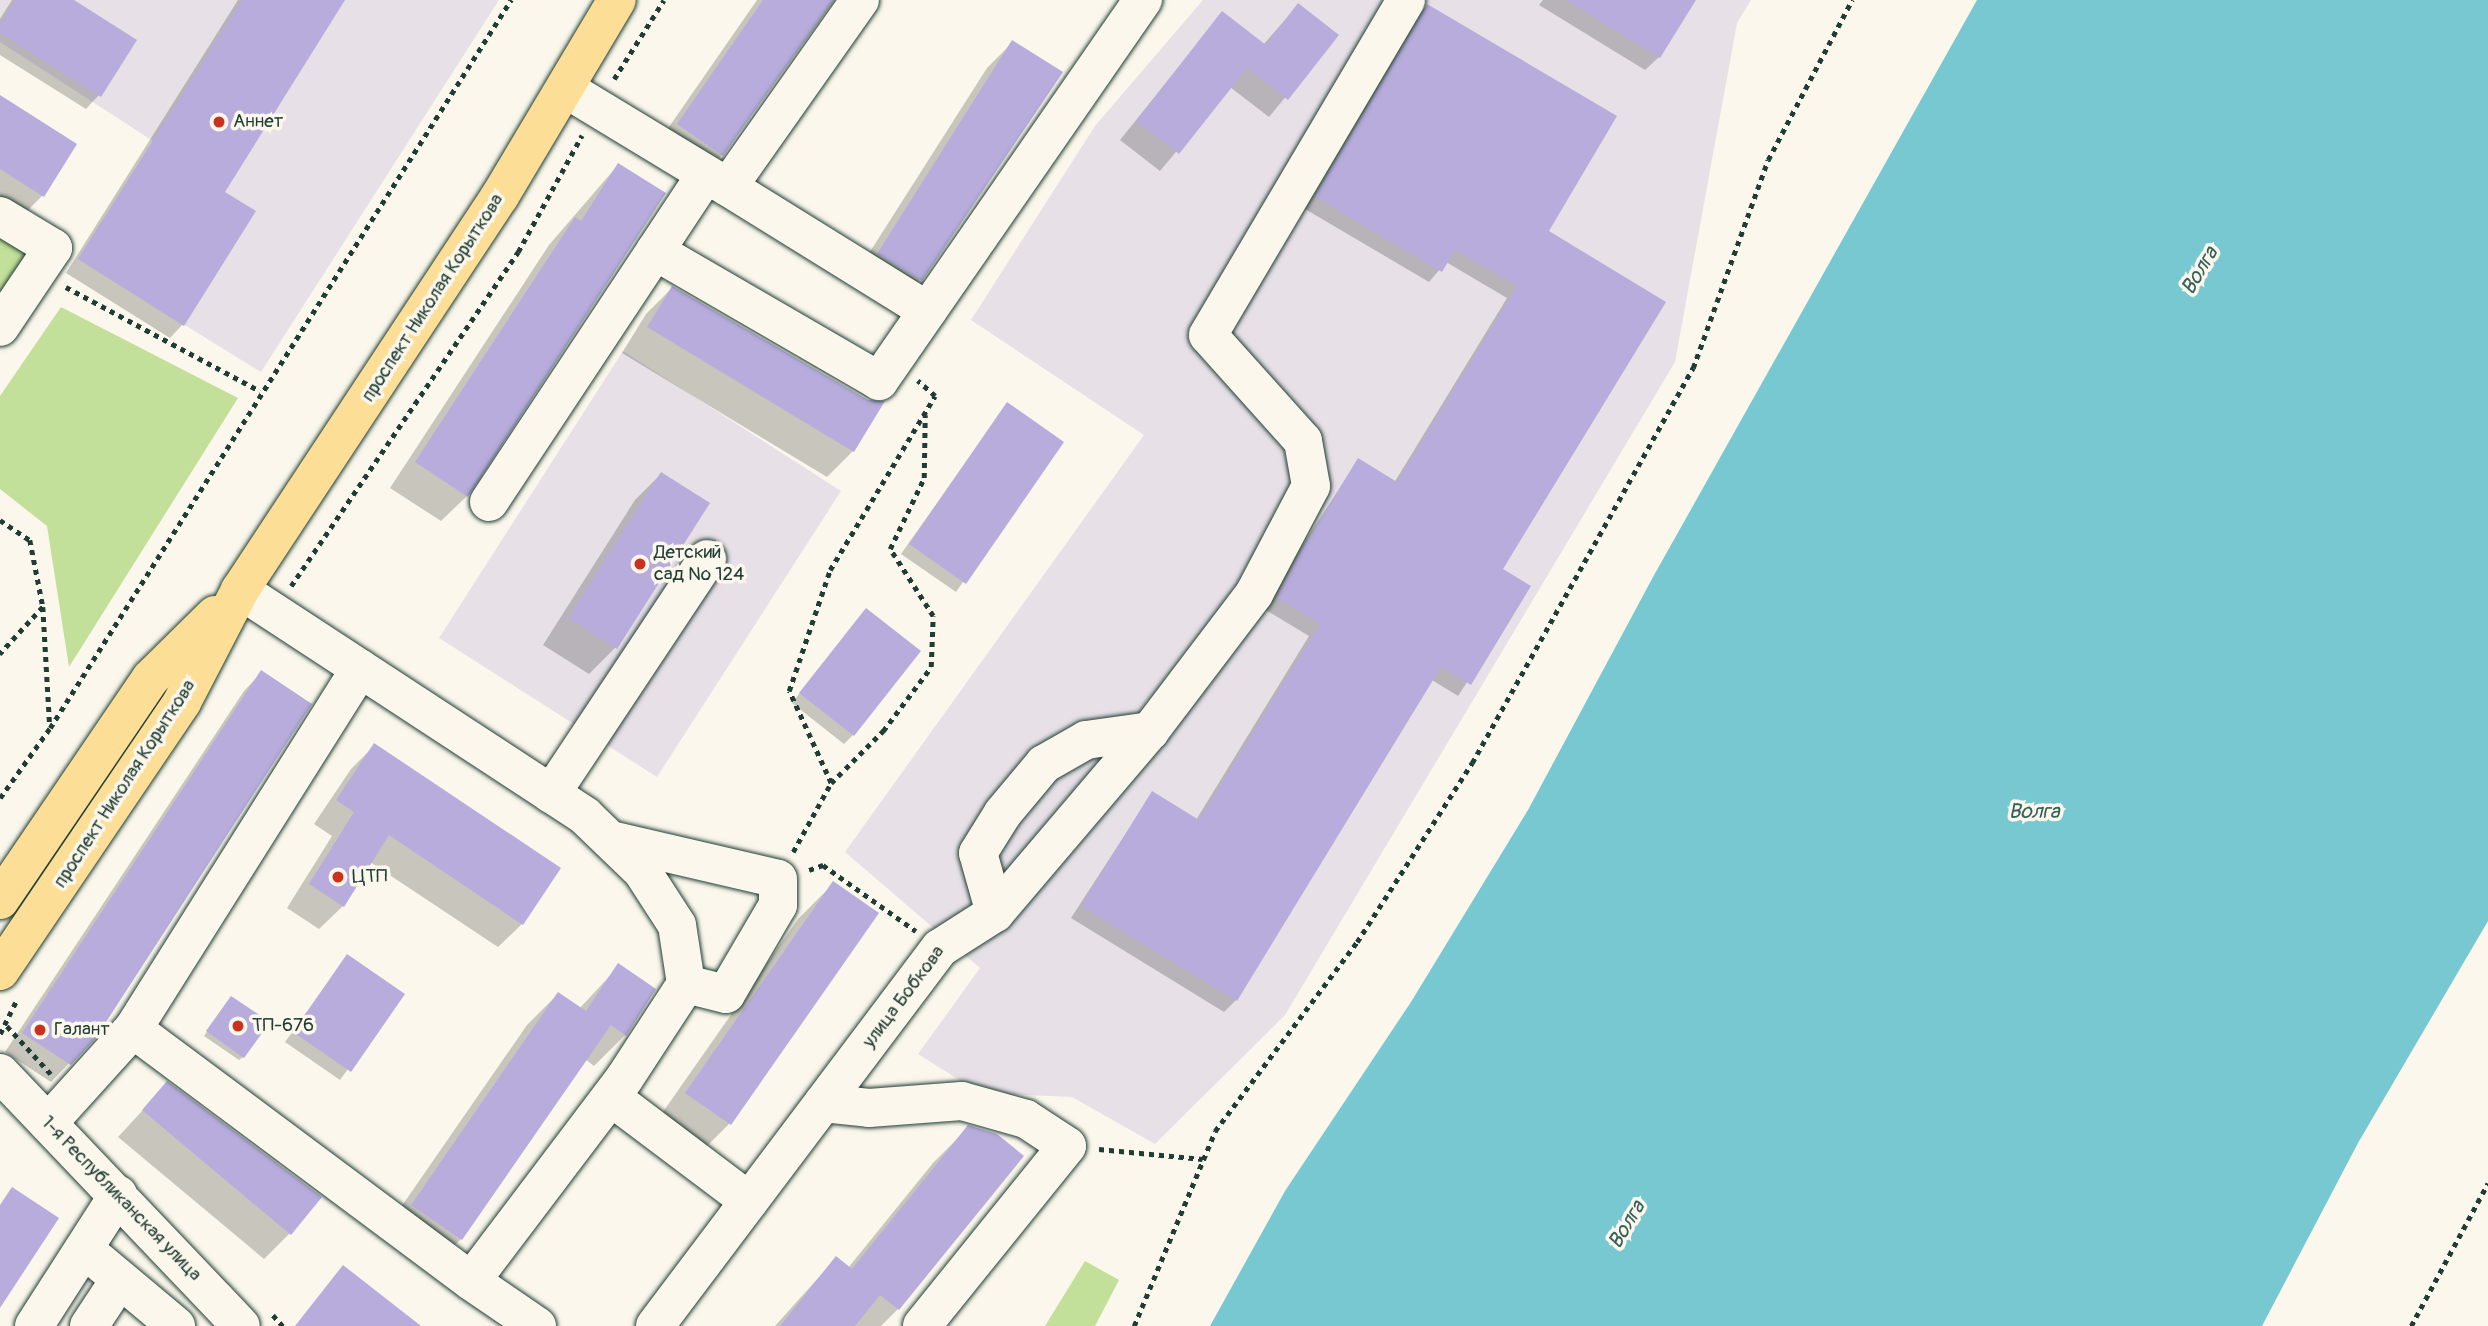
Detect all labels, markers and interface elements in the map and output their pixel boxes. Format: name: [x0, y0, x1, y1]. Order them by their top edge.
place label: Аннет: [233, 111, 283, 133]
marker: Аннет: [211, 114, 227, 130]
street label: проспект Николая Корыткова: [357, 190, 509, 406]
water label: Волга: [2176, 243, 2224, 299]
place label: Детский сад № 124: [654, 542, 744, 586]
marker: Детский сад № 124: [632, 556, 648, 572]
street label: проспект Николая Корыткова: [49, 676, 201, 892]
water label: Волга: [2008, 799, 2060, 825]
place label: ЦТП: [352, 866, 387, 888]
marker: ЦТП: [330, 869, 346, 885]
street label: улица Бобкова: [858, 941, 950, 1053]
place label: ТП-676: [252, 1015, 314, 1037]
marker: ТП-676: [230, 1018, 246, 1034]
place label: Галант: [54, 1019, 110, 1041]
marker: Галант: [32, 1022, 48, 1038]
street label: 1-я Республиканская улица: [36, 1112, 206, 1286]
water label: Волга: [1603, 1197, 1651, 1253]

